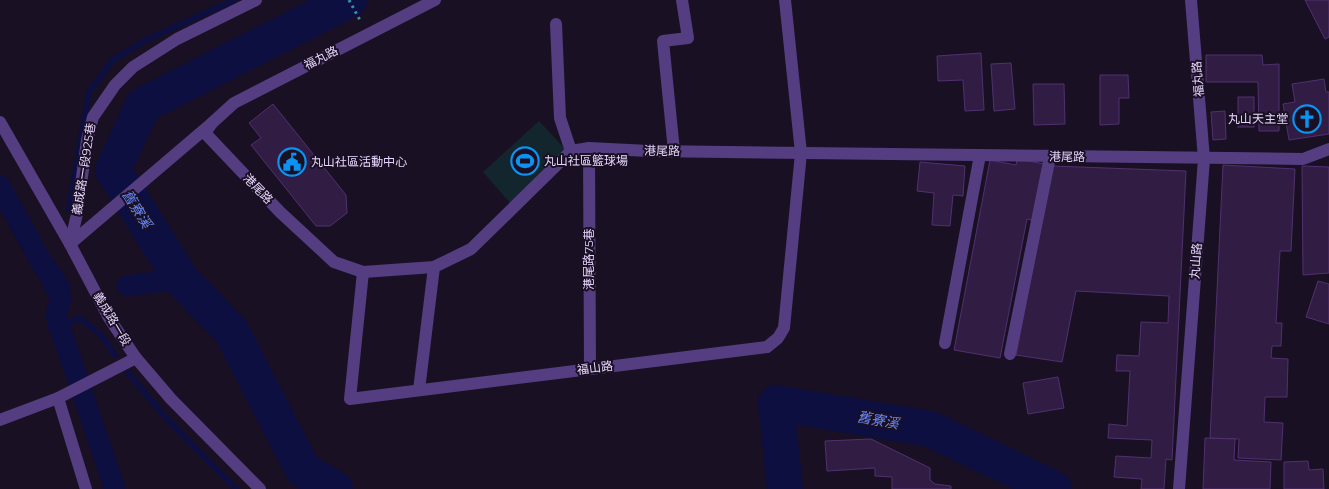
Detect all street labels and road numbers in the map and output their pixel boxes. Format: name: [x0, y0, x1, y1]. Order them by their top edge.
street label: 福丸路: [301, 43, 340, 72]
street label: 福丸路: [1188, 60, 1207, 98]
street label: 義成路一段925巷: [69, 122, 98, 216]
street label: 港尾路: [644, 143, 680, 158]
street label: 港尾路: [1049, 149, 1085, 164]
street label: 港尾路: [240, 170, 276, 207]
street label: 港尾路75巷: [581, 228, 596, 290]
street label: 丸山路: [1187, 242, 1204, 279]
street label: 義成路一段: [91, 289, 134, 348]
street label: 福山路: [576, 358, 614, 377]

